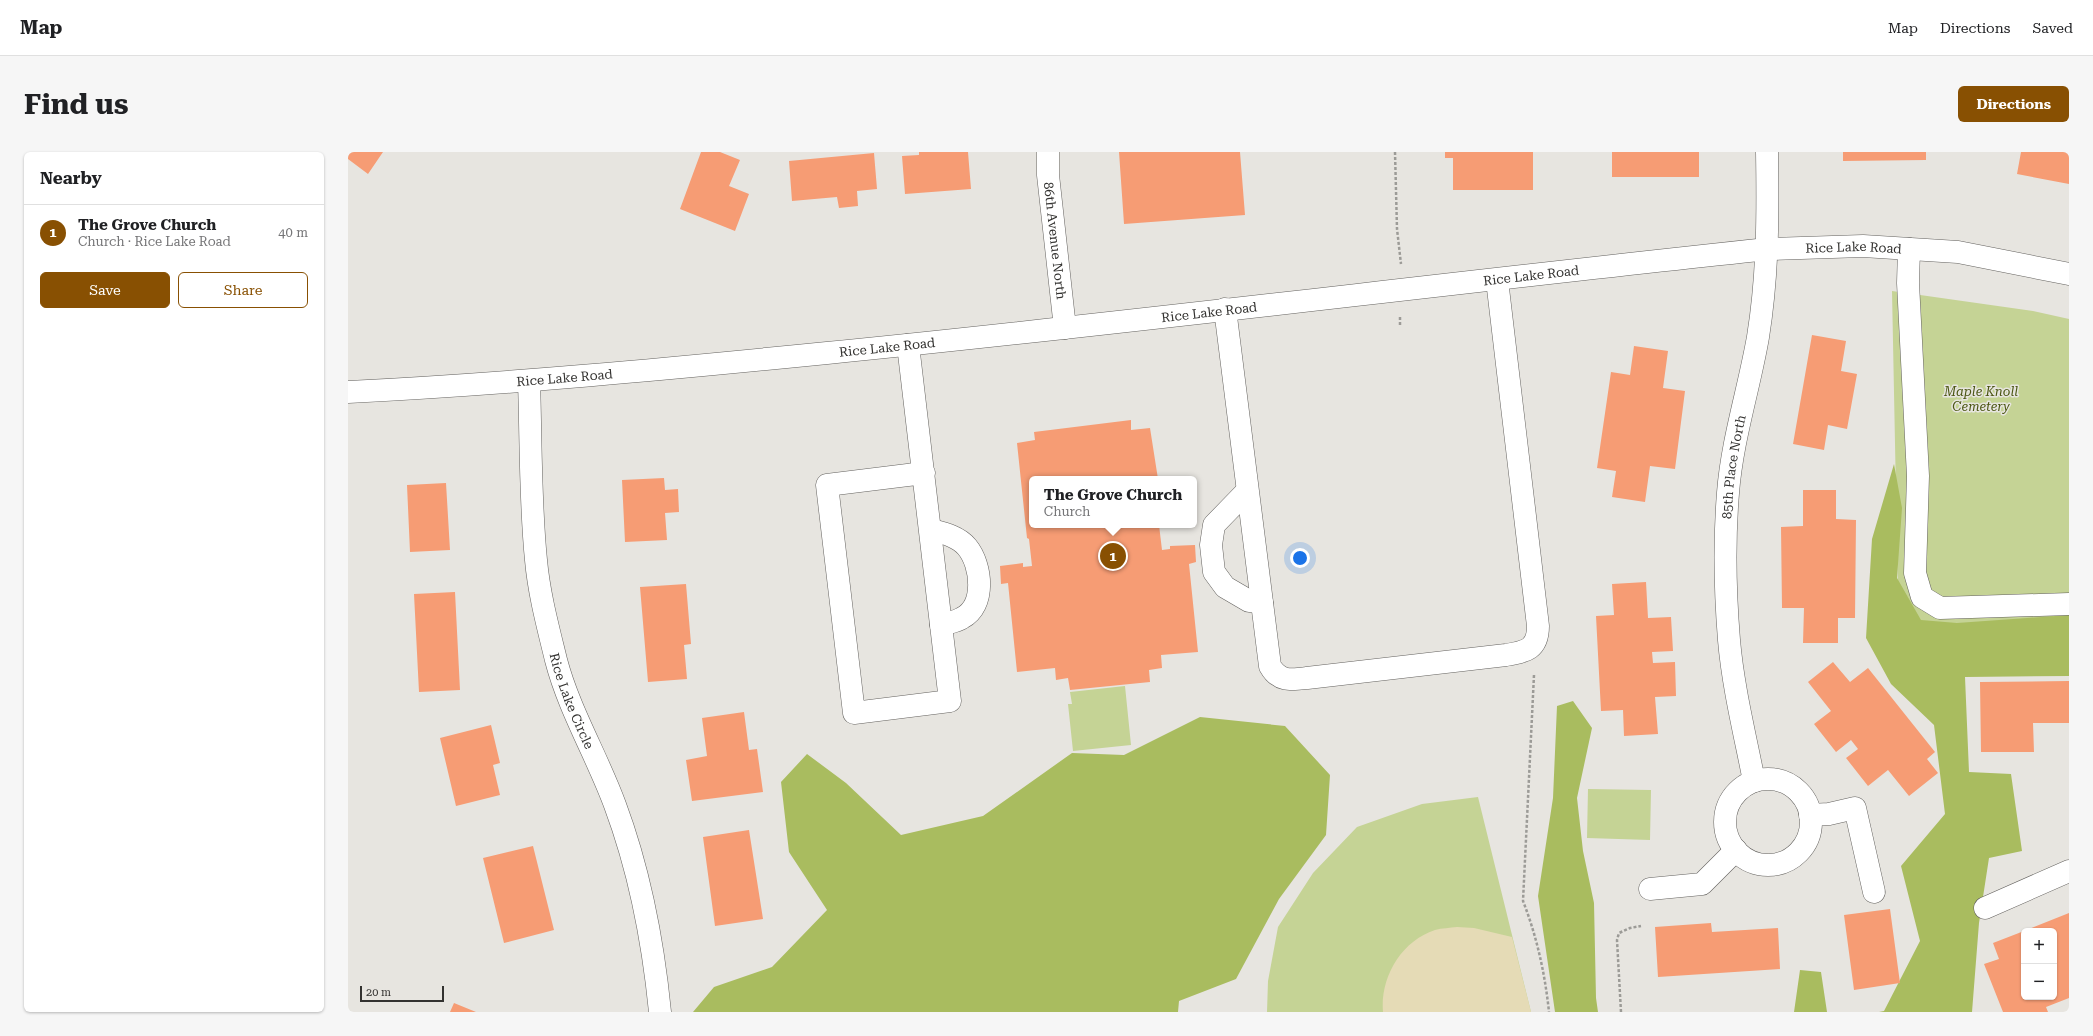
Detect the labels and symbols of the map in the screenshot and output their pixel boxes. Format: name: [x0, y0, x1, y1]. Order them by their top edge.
street label: 86th Avenue North: [1041, 181, 1069, 301]
street label: Rice Lake Road: [1805, 239, 1903, 256]
street label: Rice Lake Road: [1482, 263, 1580, 288]
street label: Rice Lake Road: [1160, 299, 1259, 325]
street label: Rice Lake Road: [838, 335, 937, 360]
street label: Rice Lake Road: [516, 366, 614, 389]
park label: Maple Knoll Cemetery: [1943, 384, 2018, 414]
street label: 85th Place North: [1719, 413, 1749, 519]
pin: 1: [1100, 541, 1126, 571]
your location: [1290, 548, 1310, 568]
street label: Rice Lake Circle: [547, 651, 597, 751]
scale bar: [360, 984, 444, 1003]

